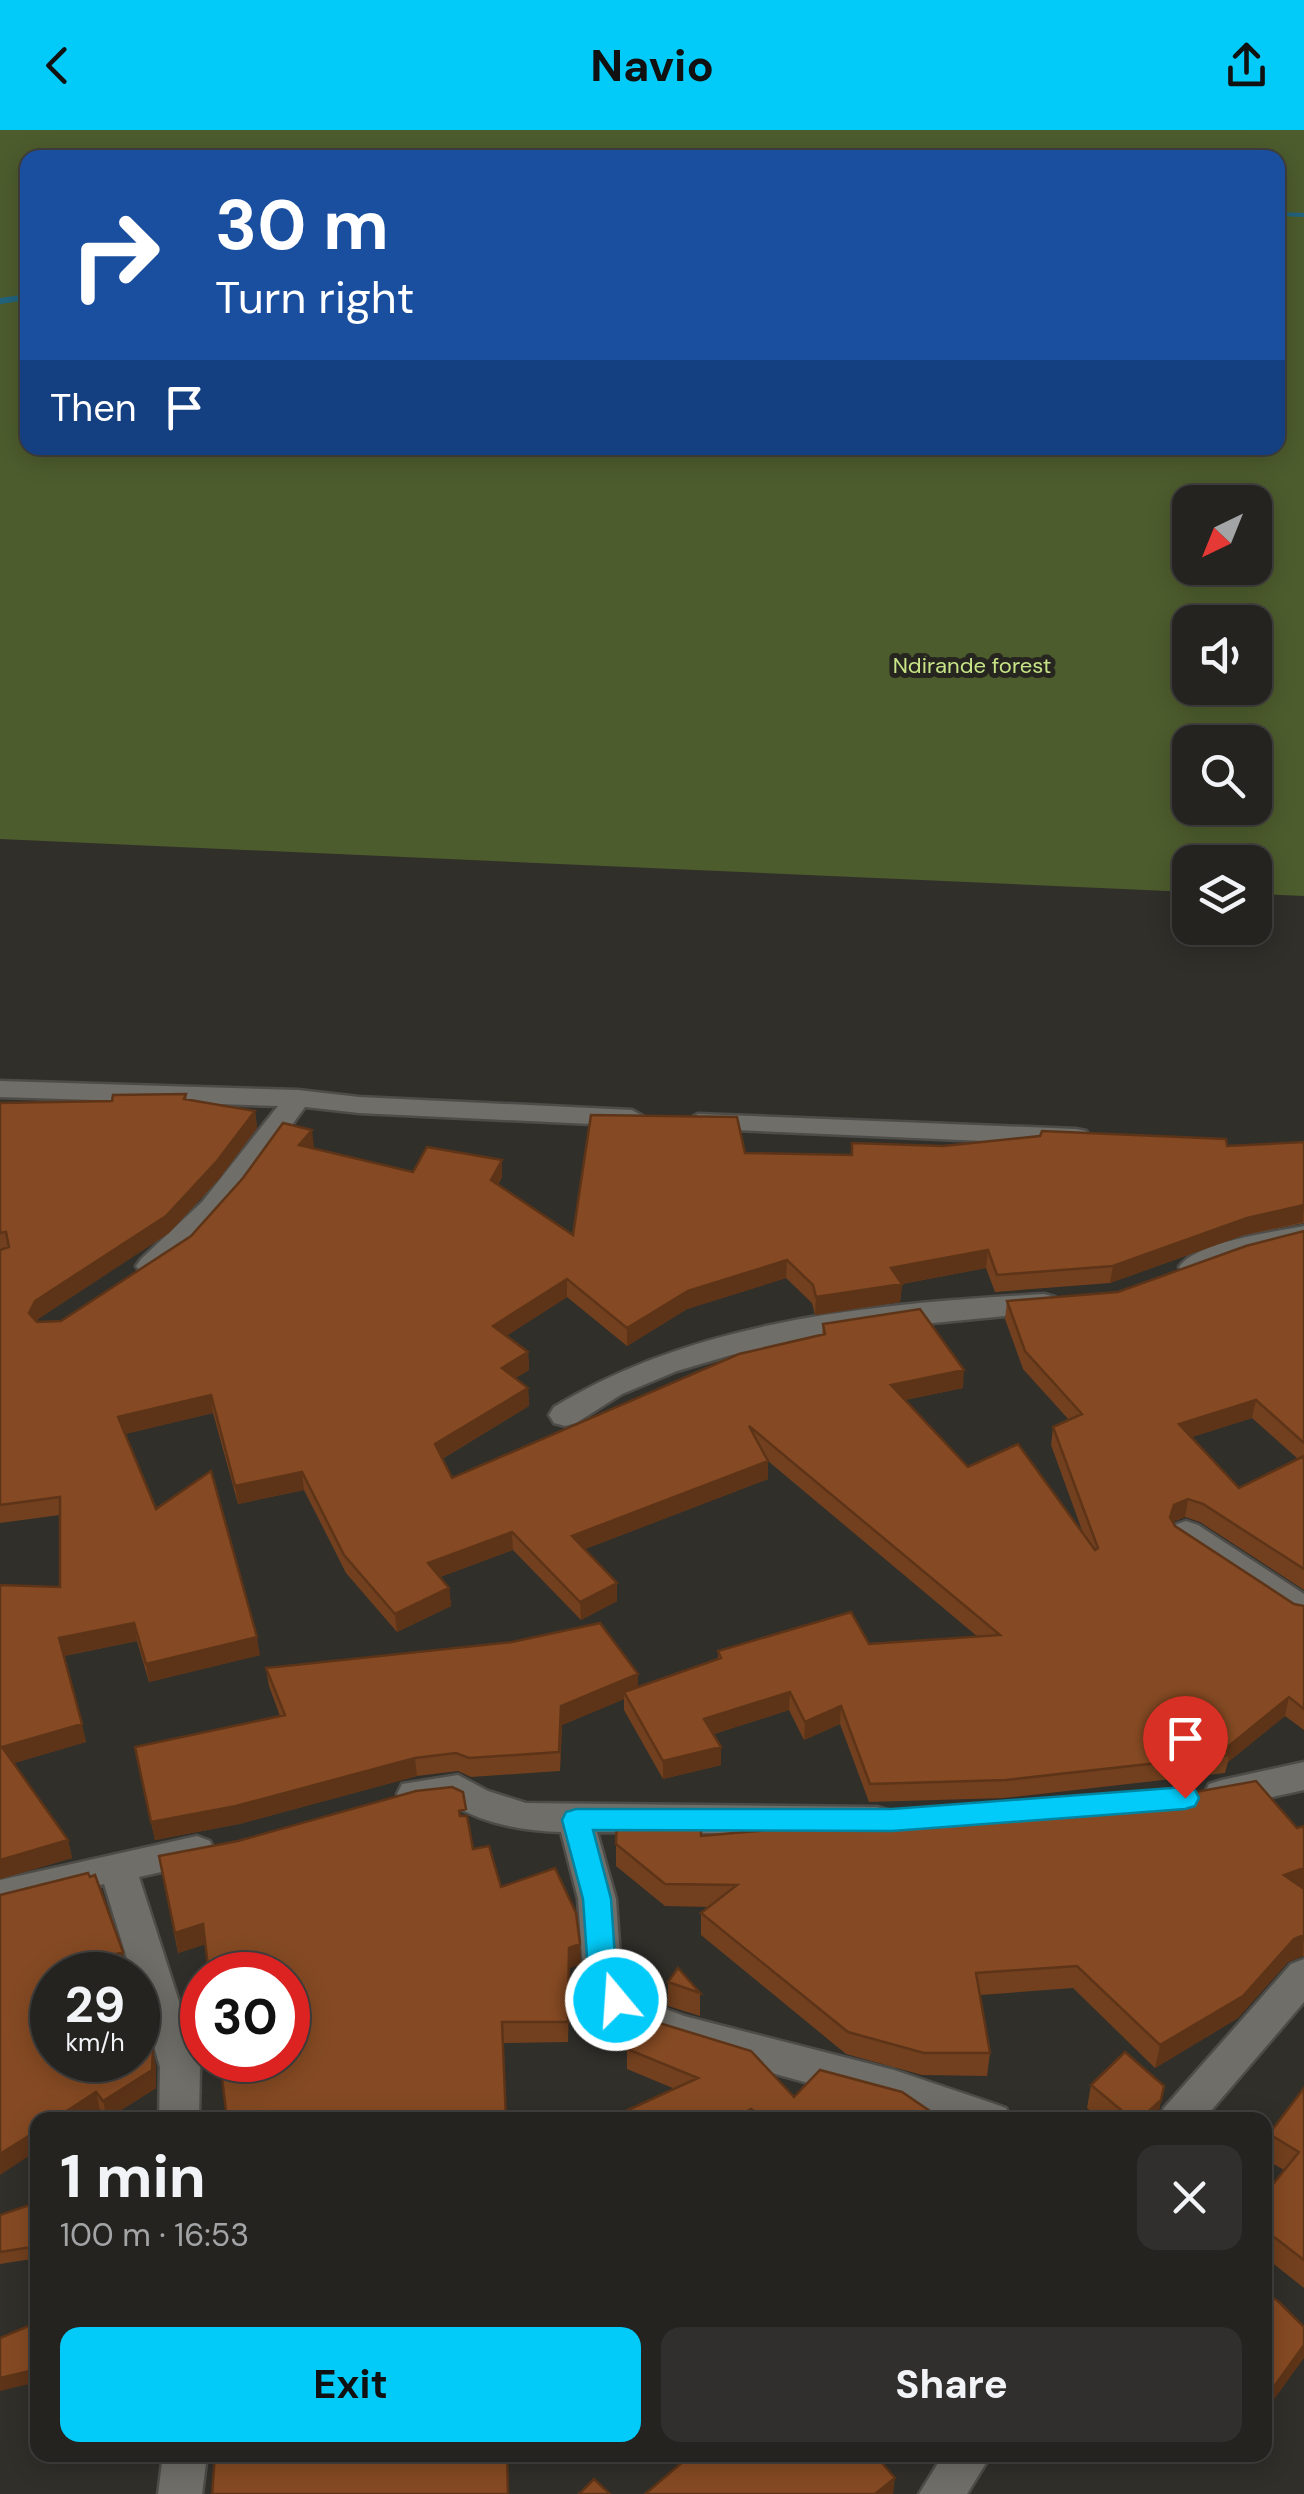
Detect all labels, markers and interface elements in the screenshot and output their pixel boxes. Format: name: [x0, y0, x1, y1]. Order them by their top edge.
text: Navio: [590, 36, 714, 95]
icon: back: [30, 38, 85, 93]
icon: share: [1219, 38, 1274, 93]
text: 30 m: [215, 180, 389, 271]
icon: right: [50, 190, 180, 320]
text: Turn right: [215, 268, 414, 327]
icon: arrive: [157, 380, 212, 435]
text: Then: [50, 383, 137, 433]
north arrow: [1172, 485, 1272, 585]
map controls: [1172, 485, 1272, 945]
button: sound: [1172, 605, 1272, 705]
park label: Ndirande forest: [893, 651, 1051, 680]
button: search: [1172, 725, 1272, 825]
button: layers: [1172, 845, 1272, 945]
pin: [1143, 1696, 1228, 1799]
icon: arrive: [1158, 1711, 1213, 1766]
position arrow: [564, 1948, 668, 2052]
speed limit sign: 30: [180, 1952, 310, 2082]
text: 29: [65, 1972, 125, 2038]
text: km/h: [65, 2026, 125, 2059]
text: 1 min: [60, 2137, 206, 2216]
button: close: [1137, 2145, 1242, 2250]
text: 100 m · 16:53: [60, 2214, 249, 2256]
button: Exit: [60, 2327, 641, 2442]
button: Share: [661, 2327, 1242, 2442]

